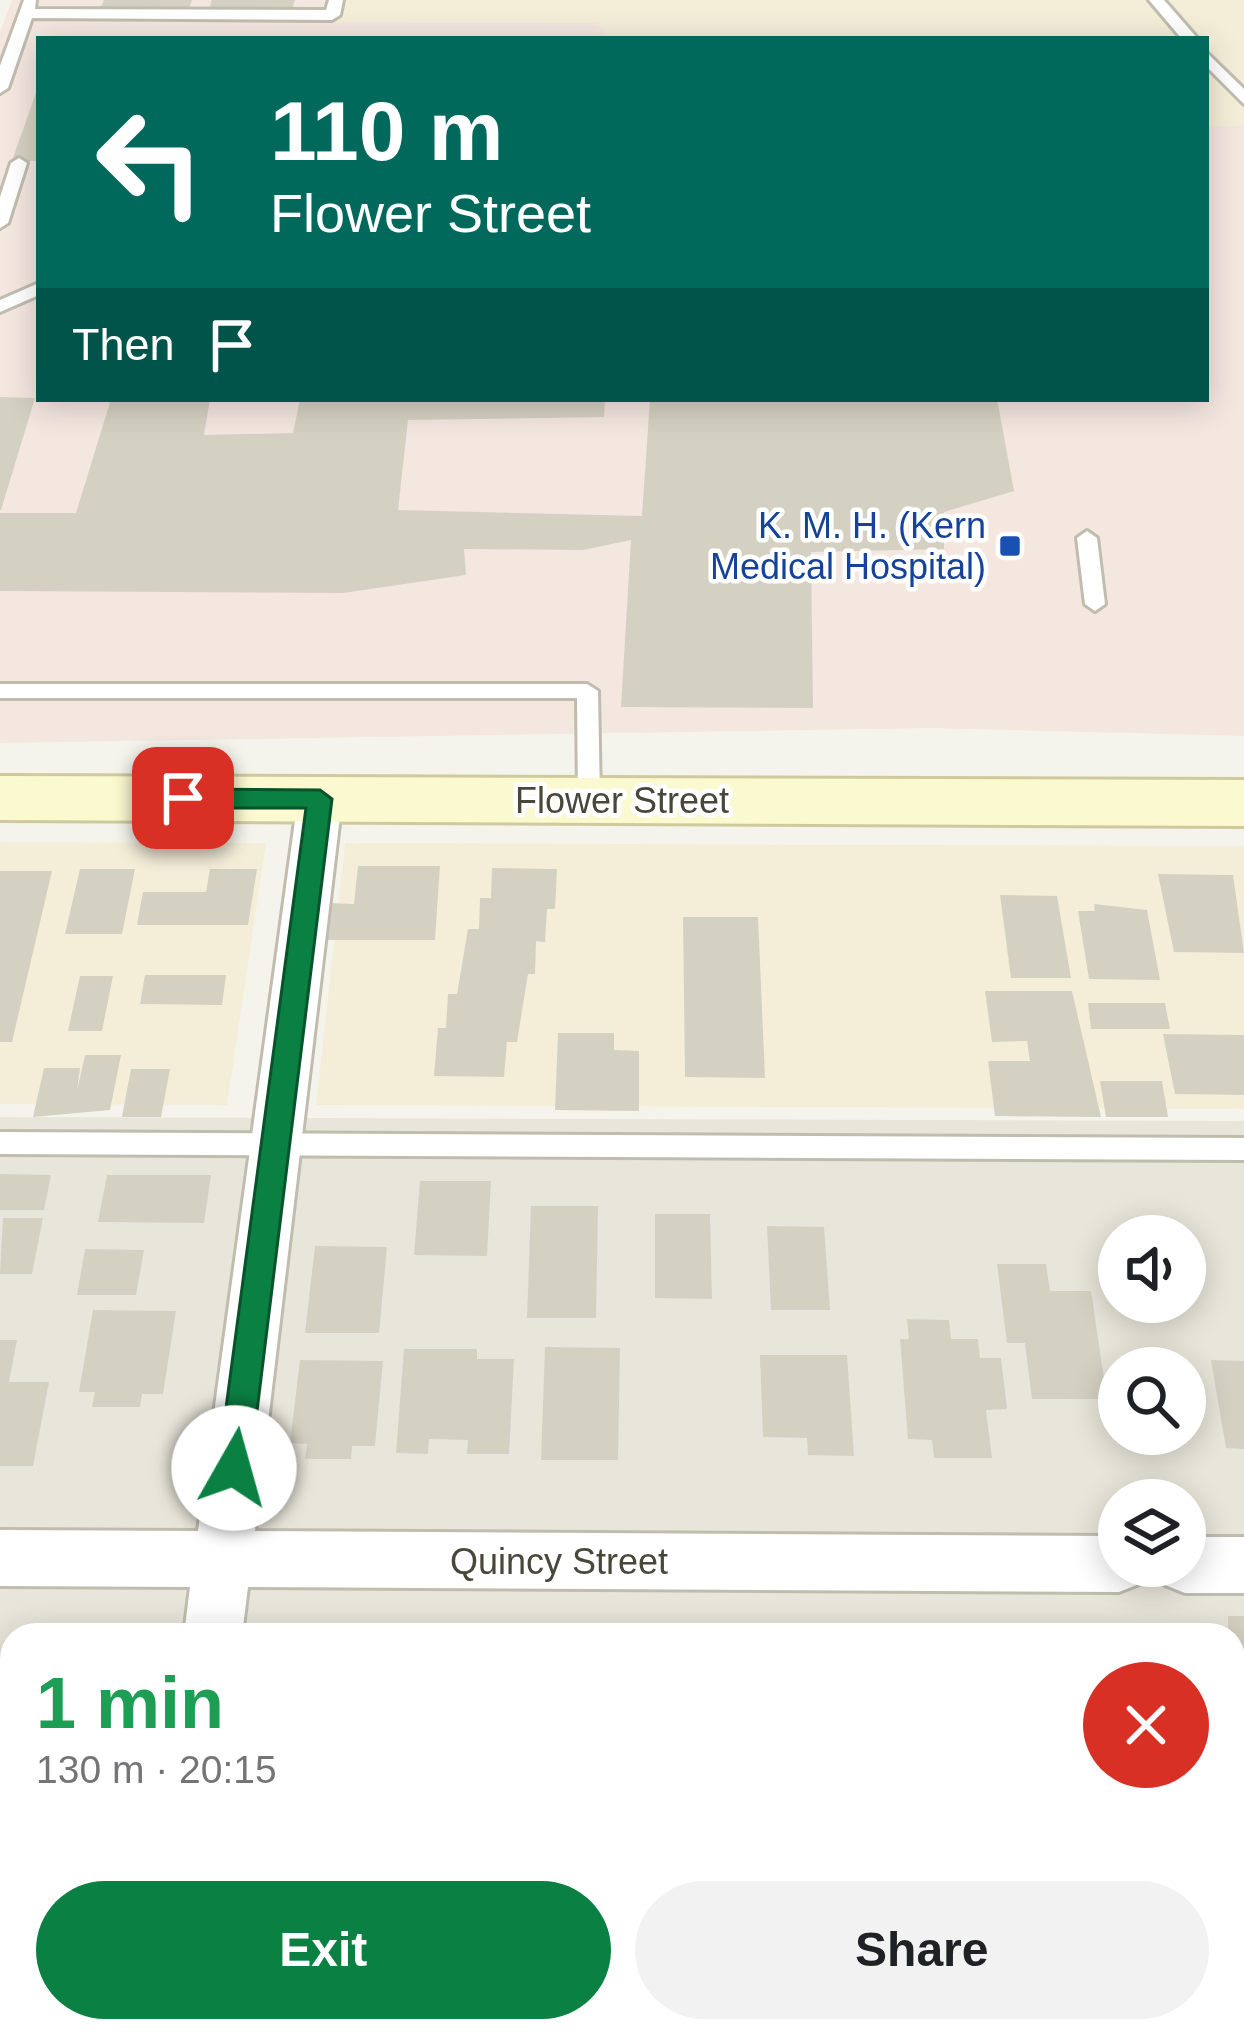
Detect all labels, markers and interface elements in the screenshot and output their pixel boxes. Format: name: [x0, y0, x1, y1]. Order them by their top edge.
icon: left: [72, 84, 228, 240]
text: 110 m: [270, 84, 504, 178]
text: Flower Street: [270, 183, 591, 243]
icon: arrive: [199, 312, 265, 378]
text: Then: [72, 319, 175, 370]
place label: K. M. H. (Kern Medical Hospital): [710, 505, 986, 587]
marker: K. M. H. (Kern Medical Hospital): [997, 533, 1023, 559]
pin: [132, 747, 234, 849]
icon: arrive: [150, 765, 216, 831]
street label: Flower Street: [515, 780, 729, 821]
map controls: [1098, 1215, 1206, 1587]
button: sound: [1098, 1215, 1206, 1323]
button: search: [1098, 1347, 1206, 1455]
position arrow: [171, 1405, 297, 1531]
button: layers: [1098, 1479, 1206, 1587]
street label: Quincy Street: [450, 1541, 668, 1582]
button: close: [1083, 1662, 1209, 1788]
text: 1 min: [36, 1663, 224, 1743]
text: 130 m · 20:15: [36, 1748, 277, 1791]
button: Exit: [36, 1881, 611, 2019]
button: Share: [635, 1881, 1209, 2019]

